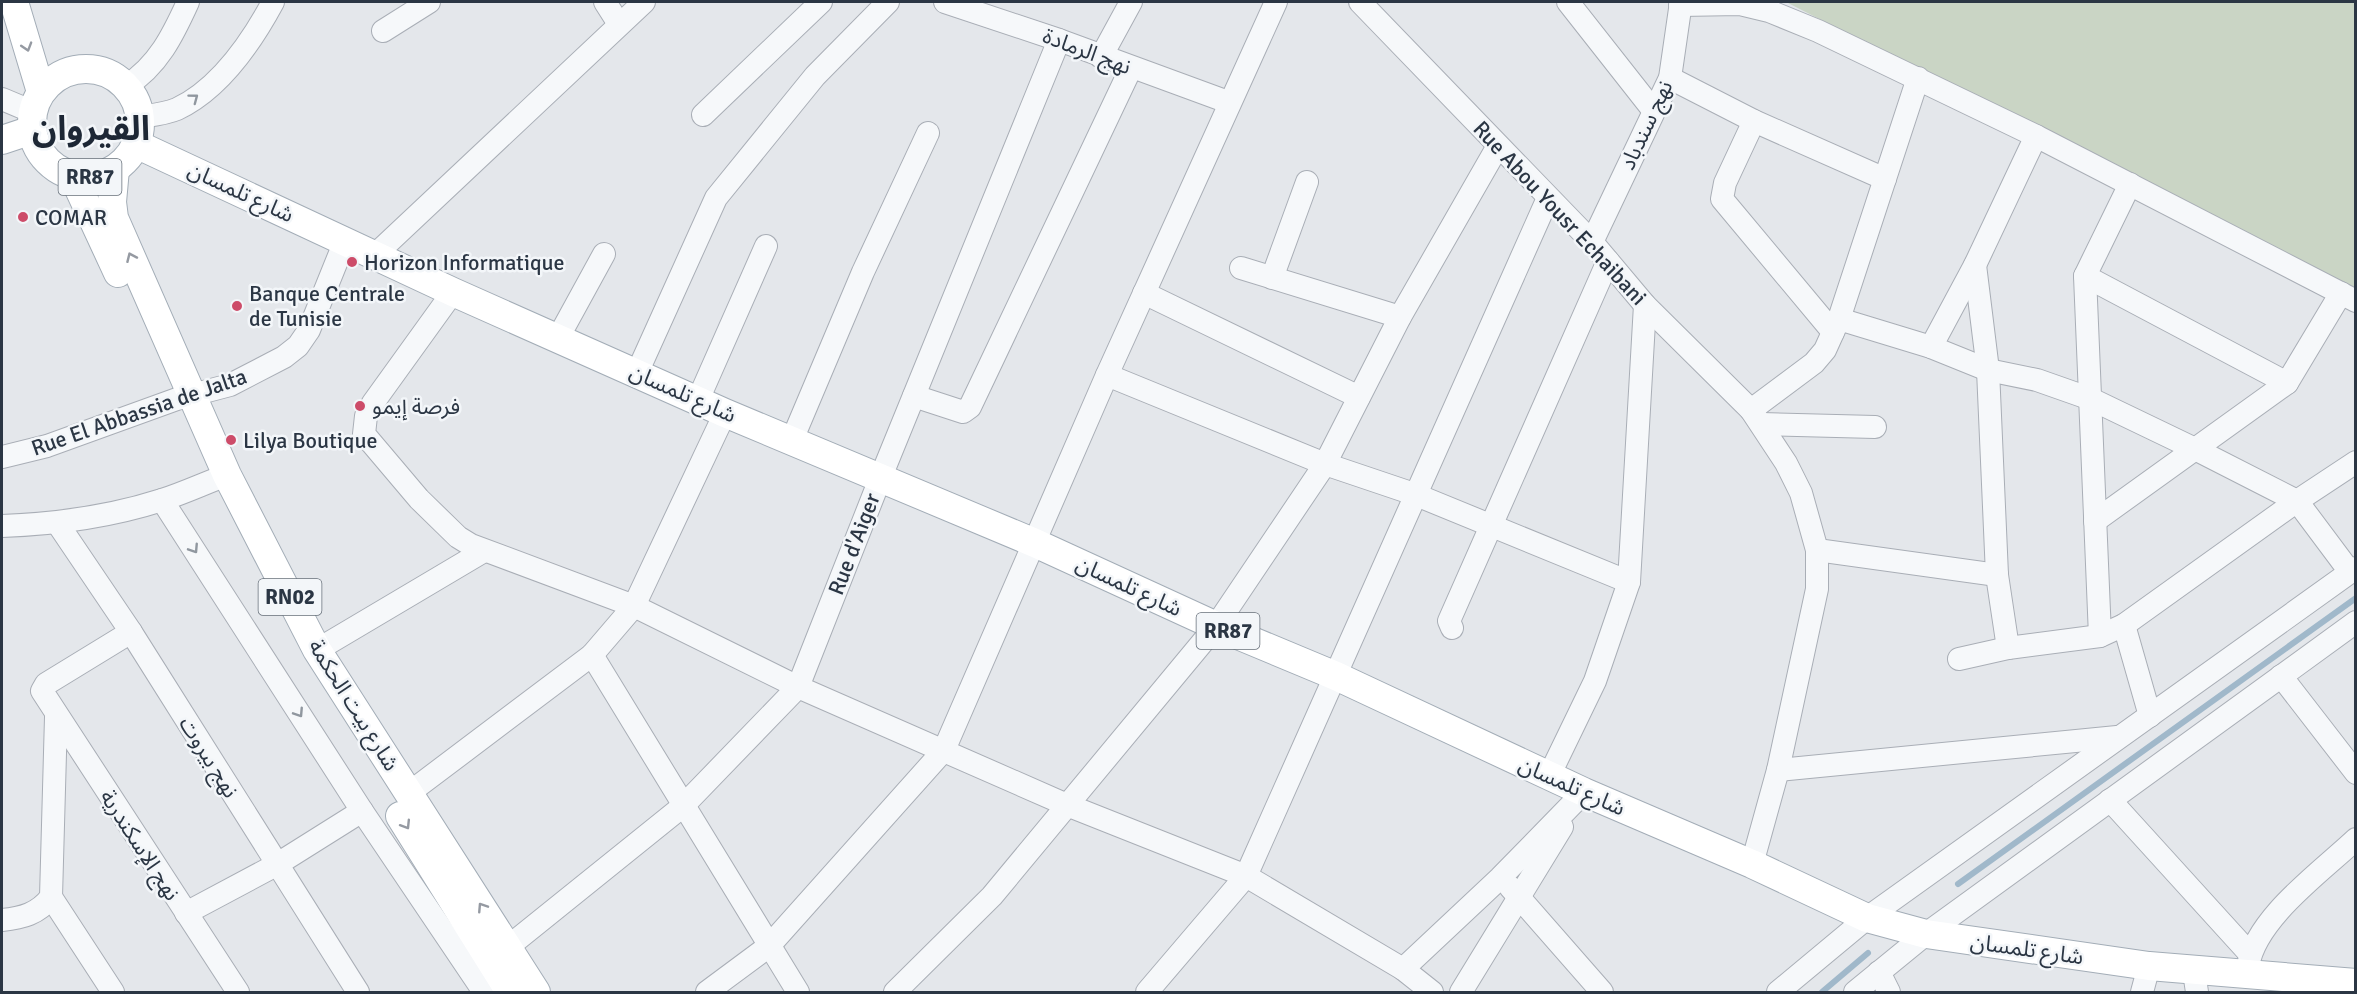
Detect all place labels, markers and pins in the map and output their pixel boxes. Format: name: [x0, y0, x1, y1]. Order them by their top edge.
place label: COMAR: [35, 204, 107, 231]
marker: COMAR: [16, 210, 30, 224]
place label: Horizon Informatique: [364, 249, 565, 276]
marker: Horizon Informatique: [345, 255, 359, 269]
place label: Banque Centrale de Tunisie: [249, 280, 405, 332]
marker: Banque Centrale de Tunisie: [230, 299, 244, 313]
place label: فرصة إيمو: [372, 393, 460, 421]
marker: فرصة إيمو: [353, 399, 367, 413]
place label: Lilya Boutique: [243, 427, 377, 454]
marker: Lilya Boutique: [224, 433, 238, 447]

